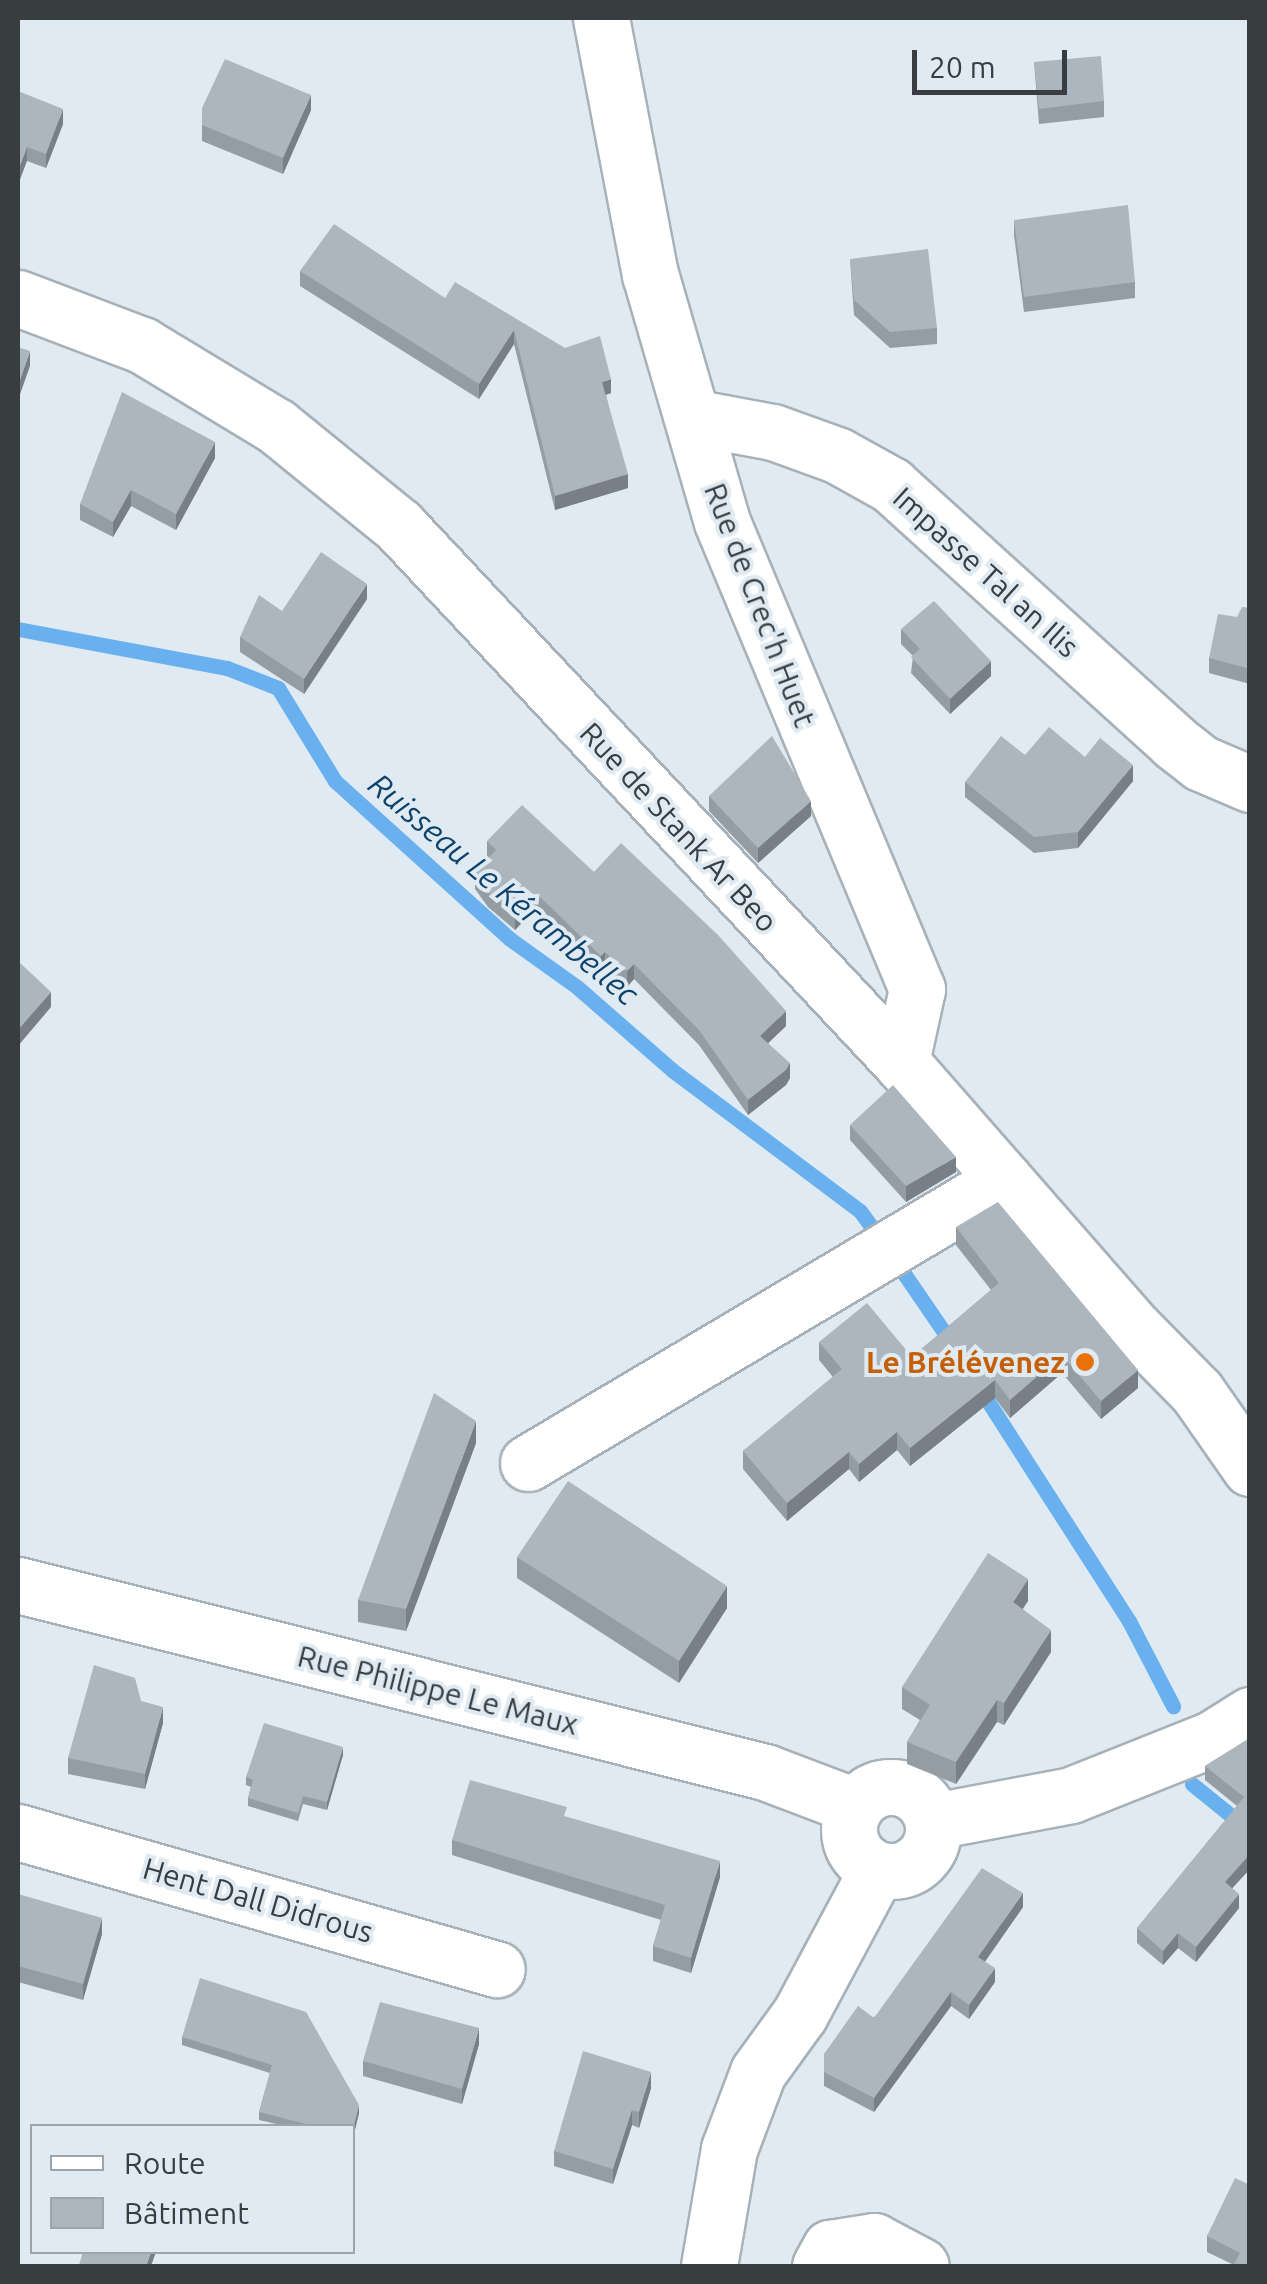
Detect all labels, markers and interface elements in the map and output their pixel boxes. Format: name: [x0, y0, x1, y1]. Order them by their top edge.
scale bar: [917, 30, 1072, 92]
text: 20 m: [929, 50, 996, 84]
street label: Rue de Crec'h Huet: [697, 478, 823, 732]
street label: Impasse Tal an Ilis: [886, 479, 1086, 665]
street label: Rue de Stank Ar Beo: [573, 715, 785, 939]
water label: Ruisseau Le Kérambellec: [361, 765, 647, 1013]
place label: Le Brélévenez: [866, 1344, 1065, 1380]
marker: Le Brélévenez: [1074, 1351, 1096, 1373]
street label: Rue Philippe Le Maux: [294, 1638, 582, 1742]
street label: Hent Dall Didrous: [139, 1850, 377, 1950]
legend: [30, 2124, 355, 2254]
text: Route: [124, 2146, 206, 2180]
text: Bâtiment: [124, 2196, 249, 2230]

